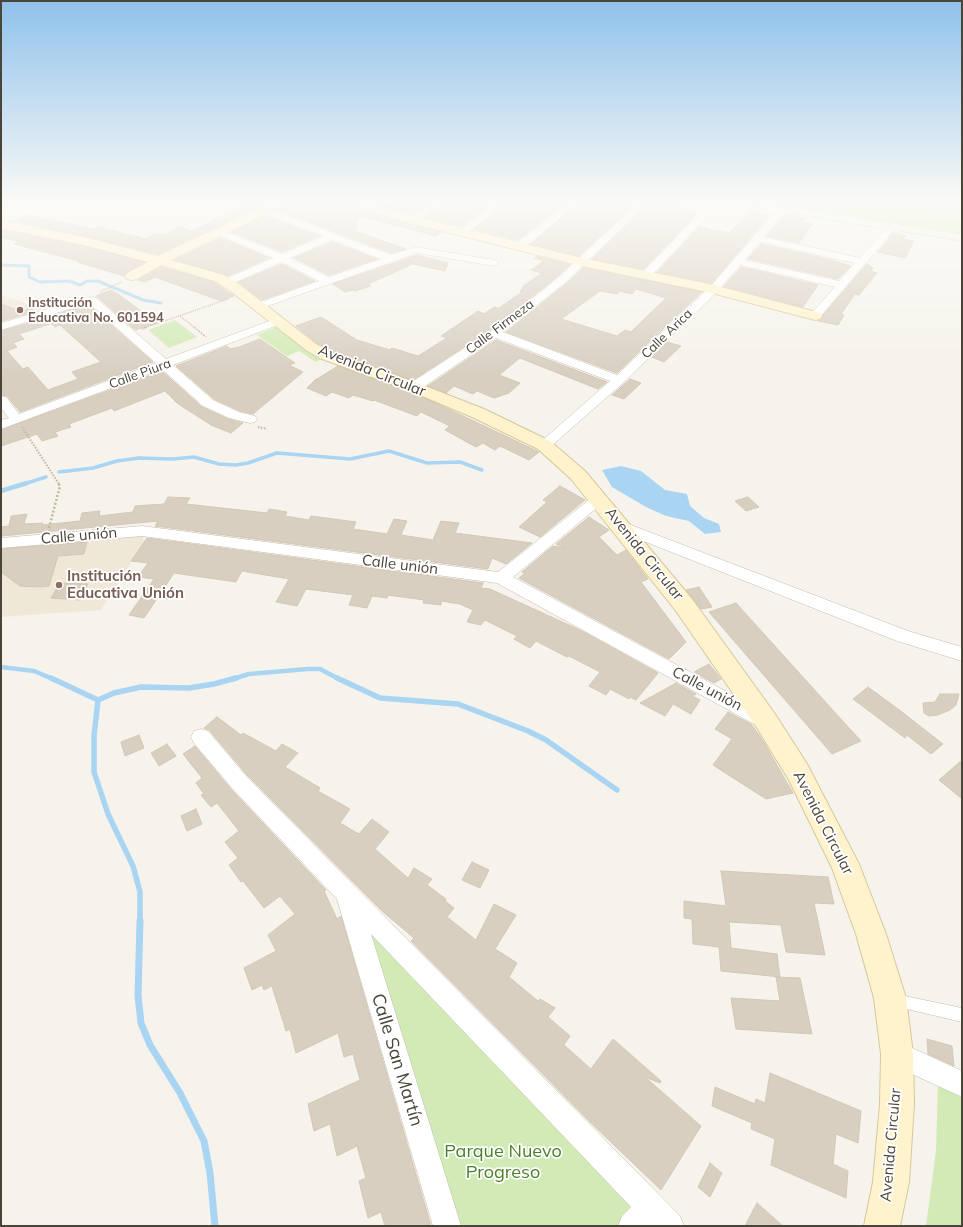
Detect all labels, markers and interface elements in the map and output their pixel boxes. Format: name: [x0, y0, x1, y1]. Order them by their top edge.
place label: Institución Educativa No. 601594: [28, 295, 164, 326]
street label: Calle Firmeza: [463, 296, 537, 358]
marker: Institución Educativa No. 601594: [15, 305, 25, 315]
street label: Calle Arica: [638, 306, 696, 362]
street label: Avenida Circular: [316, 341, 428, 401]
street label: Calle Piura: [107, 356, 173, 392]
street label: Avenida Circular: [601, 504, 687, 604]
street label: Calle unión: [40, 524, 118, 548]
street label: Calle unión: [361, 551, 439, 579]
place label: Institución Educativa Unión: [67, 567, 184, 602]
marker: Institución Educativa Unión: [54, 580, 64, 590]
street label: Calle unión: [669, 663, 745, 715]
street label: Avenida Circular: [789, 768, 857, 878]
street label: Calle San Martín: [367, 991, 427, 1129]
street label: Avenida Circular: [877, 1087, 905, 1203]
park label: Parque Nuevo Progreso: [444, 1141, 562, 1184]

